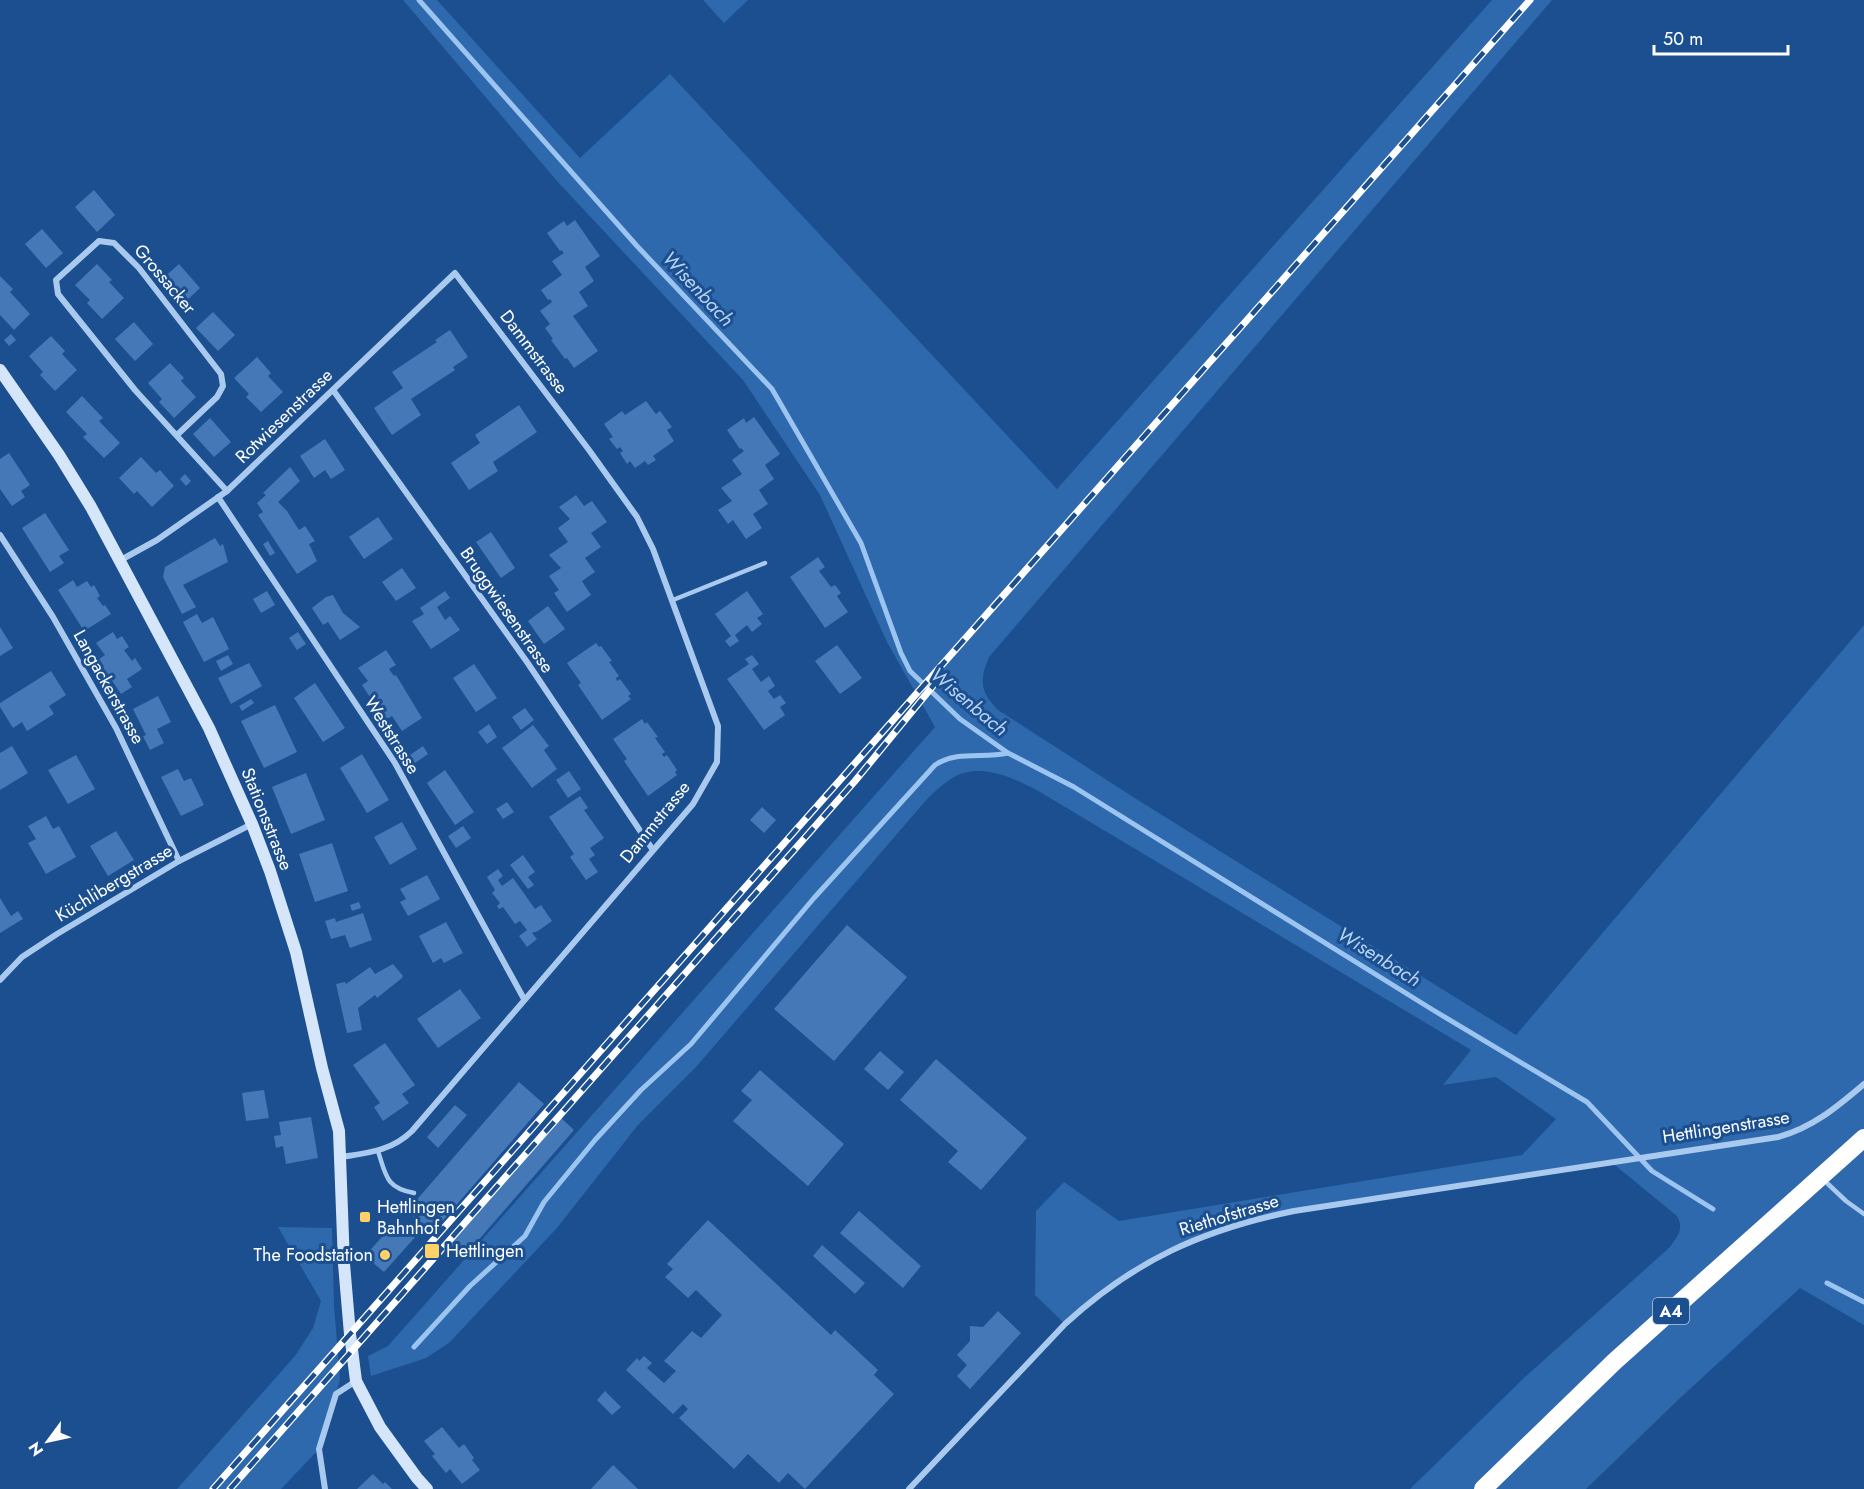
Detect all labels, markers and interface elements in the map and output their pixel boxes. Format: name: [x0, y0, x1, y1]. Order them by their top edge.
scale bar: [1654, 18, 1788, 56]
text: 50 m: [1663, 26, 1703, 52]
street label: Grossacker: [128, 238, 203, 320]
water label: Wisenbach: [655, 245, 741, 333]
street label: Dammstrasse: [494, 305, 574, 399]
street label: Rotwiesenstrasse: [229, 363, 339, 469]
street label: Bruggwiesenstrasse: [454, 542, 560, 678]
street label: Langackerstrasse: [67, 625, 151, 749]
water label: Wisenbach: [924, 661, 1014, 743]
street label: Weststrasse: [358, 691, 426, 779]
street label: Stationsstrasse: [235, 764, 299, 874]
street label: Dammstrasse: [614, 775, 696, 869]
street label: Küchlibergstrasse: [51, 838, 177, 928]
water label: Wisenbach: [1332, 920, 1426, 994]
street label: Hettlingenstrasse: [1661, 1104, 1791, 1150]
street label: Riethofstrasse: [1176, 1188, 1282, 1242]
place label: Hettlingen Bahnhof: [377, 1194, 455, 1241]
marker: Hettlingen Bahnhof: [358, 1210, 372, 1224]
place label: Hettlingen: [446, 1238, 524, 1264]
place label: The Foodstation: [254, 1242, 373, 1268]
marker: Hettlingen: [423, 1242, 441, 1260]
marker: The Foodstation: [378, 1248, 392, 1262]
road number: A4: [1653, 1298, 1689, 1324]
north arrow: [18, 1411, 78, 1471]
text: N: [23, 1437, 49, 1460]

